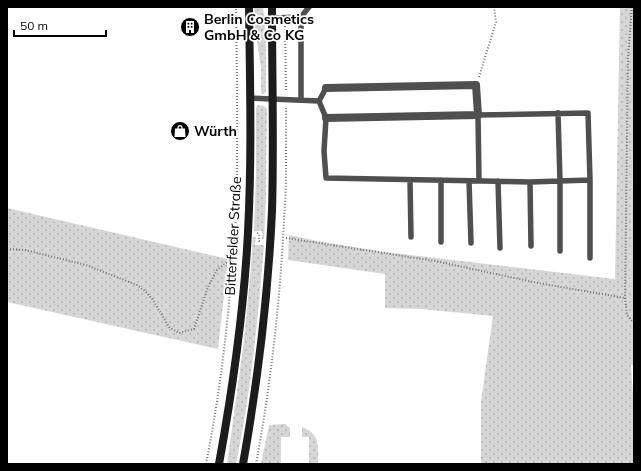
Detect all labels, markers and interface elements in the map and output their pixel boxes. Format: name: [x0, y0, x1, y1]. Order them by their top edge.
place label: Berlin Cosmetics GmbH & Co KG: [204, 10, 314, 44]
scale bar: [14, 12, 106, 38]
building icon: Berlin Cosmetics GmbH & Co KG: [179, 16, 201, 38]
text: 50 m: [20, 18, 48, 33]
shop icon: Würth: [169, 120, 191, 142]
place label: Würth: [194, 122, 237, 140]
street label: Bitterfelder Straße: [221, 176, 245, 296]

